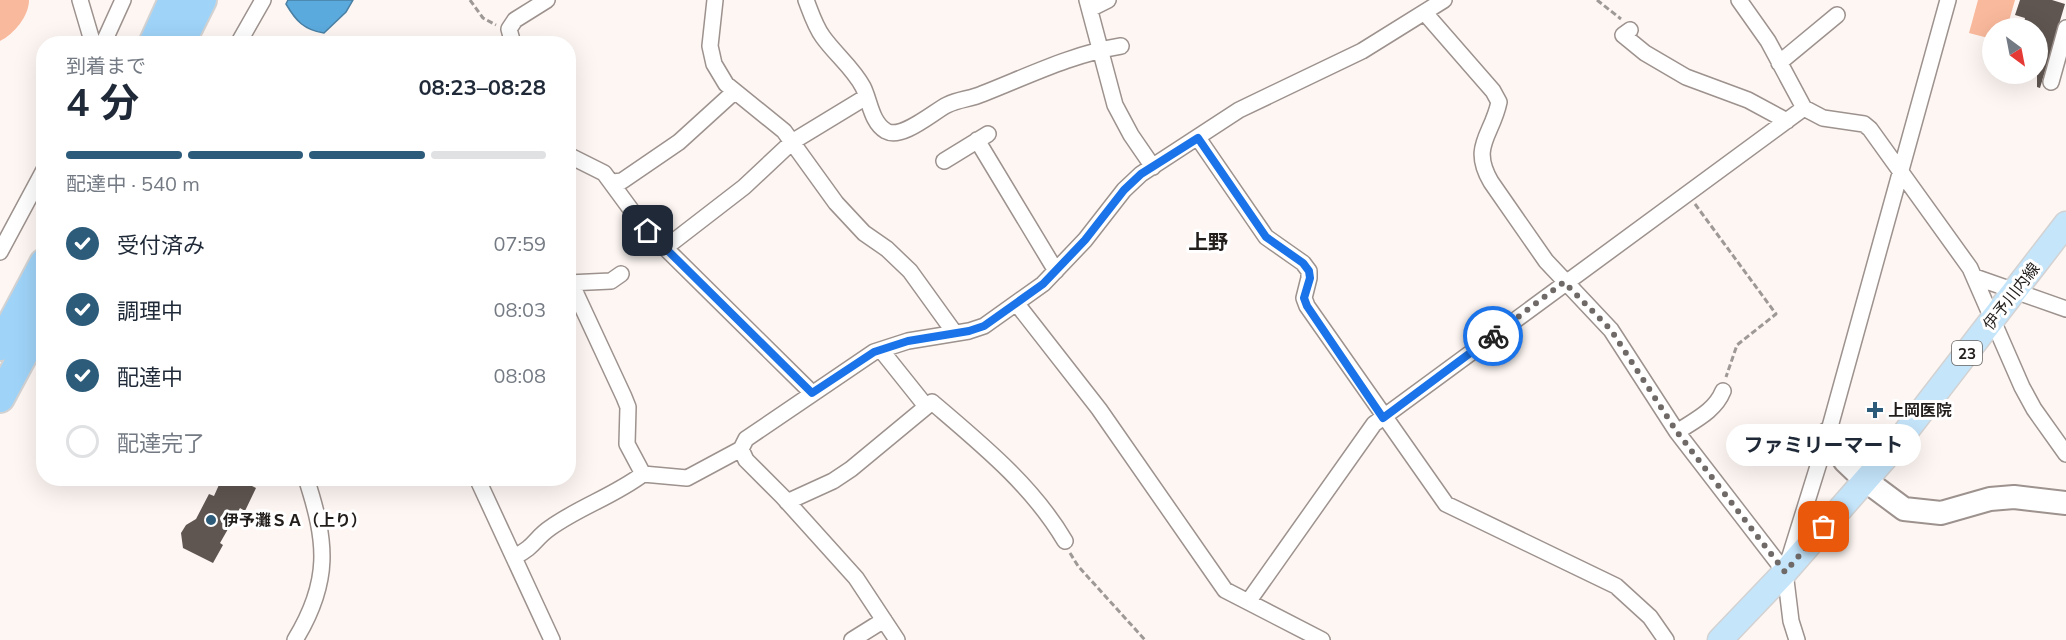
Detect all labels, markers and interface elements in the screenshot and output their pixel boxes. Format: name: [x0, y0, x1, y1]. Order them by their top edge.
north arrow: [1982, 18, 2048, 84]
map controls: [1982, 18, 2048, 84]
text: 到着まで: [66, 53, 146, 78]
text: 08:23–08:28: [418, 73, 546, 101]
text: 4 分: [66, 77, 139, 126]
text: 配達中 · 540 m: [66, 171, 200, 196]
pin: [622, 205, 673, 256]
icon: home: [631, 214, 664, 247]
icon: check: [66, 227, 99, 260]
district label: 上野: [1188, 229, 1228, 254]
text: 受付済み: [117, 231, 205, 259]
text: 07:59: [493, 231, 546, 256]
street label: 伊予川内線: [1978, 258, 2044, 334]
icon: check: [66, 293, 99, 326]
text: 調理中: [117, 297, 183, 325]
text: 08:03: [493, 297, 546, 322]
courier: [1463, 306, 1523, 366]
icon: bike: [1477, 320, 1510, 353]
road number: 23: [1952, 341, 1982, 365]
icon: check: [66, 359, 99, 392]
text: 配達中: [117, 363, 183, 391]
text: 08:08: [493, 363, 546, 388]
place label: 上岡医院: [1888, 400, 1952, 420]
marker: 上岡医院: [1866, 401, 1884, 419]
callout: ファミリーマート: [1726, 425, 1922, 467]
text: 配達完了: [117, 429, 205, 457]
text: ファミリーマート: [1744, 432, 1904, 457]
pin: [1798, 501, 1849, 552]
place label: 伊予灘ＳＡ（上り）: [222, 510, 367, 530]
icon: bag: [1807, 510, 1840, 543]
marker: 伊予灘ＳＡ（上り）: [204, 513, 218, 527]

